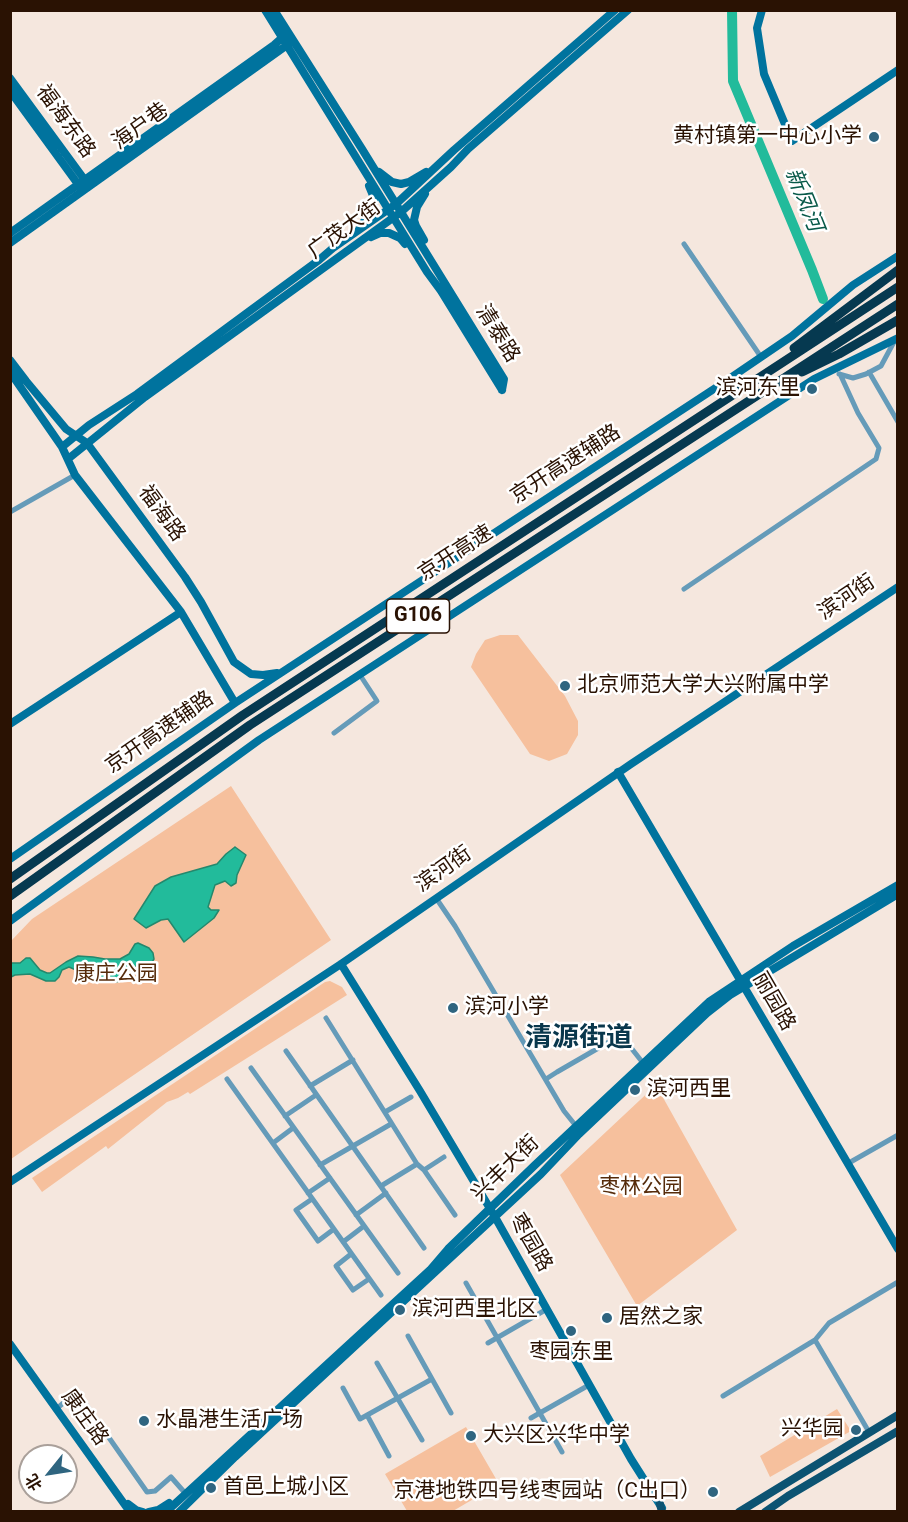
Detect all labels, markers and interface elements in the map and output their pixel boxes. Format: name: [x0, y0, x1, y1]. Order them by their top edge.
street label: 福海东路: [30, 81, 100, 163]
street label: 海户巷: [108, 98, 174, 156]
place label: 黄村镇第一中心小学: [673, 124, 862, 150]
marker: 黄村镇第一中心小学: [867, 130, 881, 144]
water label: 新凤河: [778, 164, 828, 236]
street label: 广茂大街: [304, 195, 386, 265]
street label: 清泰路: [470, 301, 524, 367]
place label: 滨河东里: [716, 376, 800, 402]
marker: 滨河东里: [805, 382, 819, 396]
street label: 京开高速辅路: [506, 420, 626, 510]
street label: 福海路: [132, 481, 190, 547]
street label: 京开高速: [414, 521, 498, 587]
street label: 滨河街: [814, 570, 880, 626]
road number: G106: [386, 599, 450, 633]
place label: 北京师范大学大兴附属中学: [577, 673, 829, 699]
marker: 北京师范大学大兴附属中学: [558, 679, 572, 693]
street label: 京开高速辅路: [101, 687, 219, 779]
street label: 滨河街: [411, 842, 477, 898]
park label: 康庄公园: [74, 962, 158, 988]
street label: 丽园路: [746, 968, 800, 1036]
place label: 滨河小学: [465, 995, 549, 1021]
marker: 滨河小学: [446, 1001, 460, 1015]
district label: 清源街道: [525, 1023, 633, 1055]
place label: 滨河西里: [647, 1077, 731, 1103]
marker: 滨河西里: [628, 1083, 642, 1097]
street label: 兴丰大街: [467, 1131, 545, 1207]
park label: 枣林公园: [599, 1175, 683, 1201]
street label: 枣园路: [503, 1209, 557, 1277]
place label: 滨河西里北区: [412, 1297, 538, 1323]
marker: 滨河西里北区: [393, 1303, 407, 1317]
place label: 居然之家: [619, 1305, 703, 1331]
marker: 居然之家: [600, 1311, 614, 1325]
marker: 枣园东里: [564, 1324, 578, 1338]
place label: 枣园东里: [529, 1340, 613, 1366]
street label: 康庄路: [55, 1385, 113, 1451]
place label: 水晶港生活广场: [156, 1408, 303, 1434]
marker: 水晶港生活广场: [137, 1414, 151, 1428]
place label: 兴华园: [781, 1417, 844, 1443]
place label: 大兴区兴华中学: [483, 1423, 630, 1449]
marker: 兴华园: [849, 1423, 863, 1437]
marker: 大兴区兴华中学: [464, 1429, 478, 1443]
north arrow: [18, 1444, 78, 1504]
text: 北: [21, 1471, 46, 1494]
place label: 首邑上城小区: [223, 1475, 349, 1501]
place label: 京港地铁四号线枣园站（C出口）: [393, 1479, 701, 1505]
marker: 首邑上城小区: [204, 1481, 218, 1495]
marker: 京港地铁四号线枣园站（C出口）: [706, 1485, 720, 1499]

